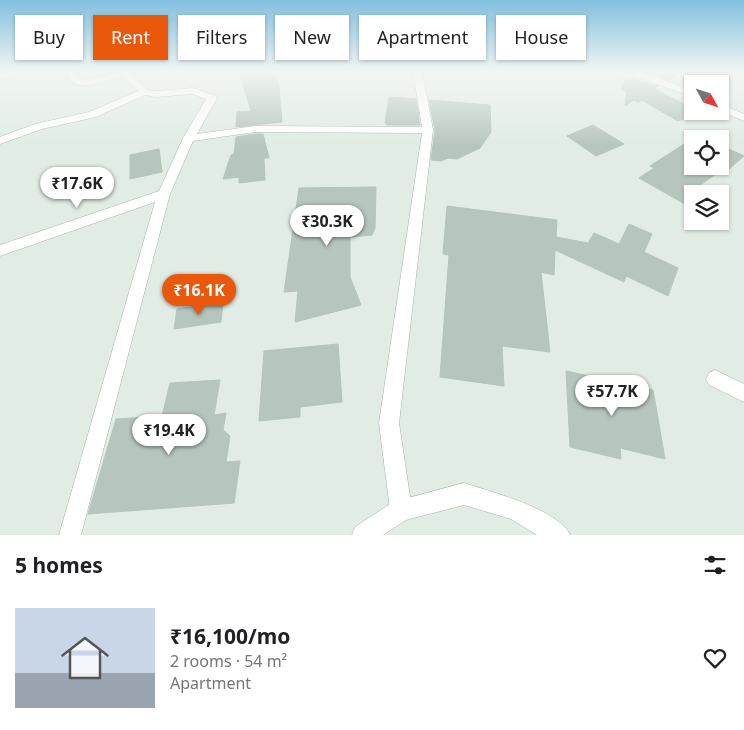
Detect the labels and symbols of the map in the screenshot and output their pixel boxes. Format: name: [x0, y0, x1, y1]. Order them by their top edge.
north arrow: [684, 75, 729, 120]
pin: ₹17.6K: [36, 166, 118, 209]
pin: ₹30.3K: [286, 204, 368, 247]
pin: ₹16.1K: [158, 274, 240, 316]
pin: ₹57.7K: [571, 374, 653, 417]
pin: ₹19.4K: [128, 414, 210, 456]

